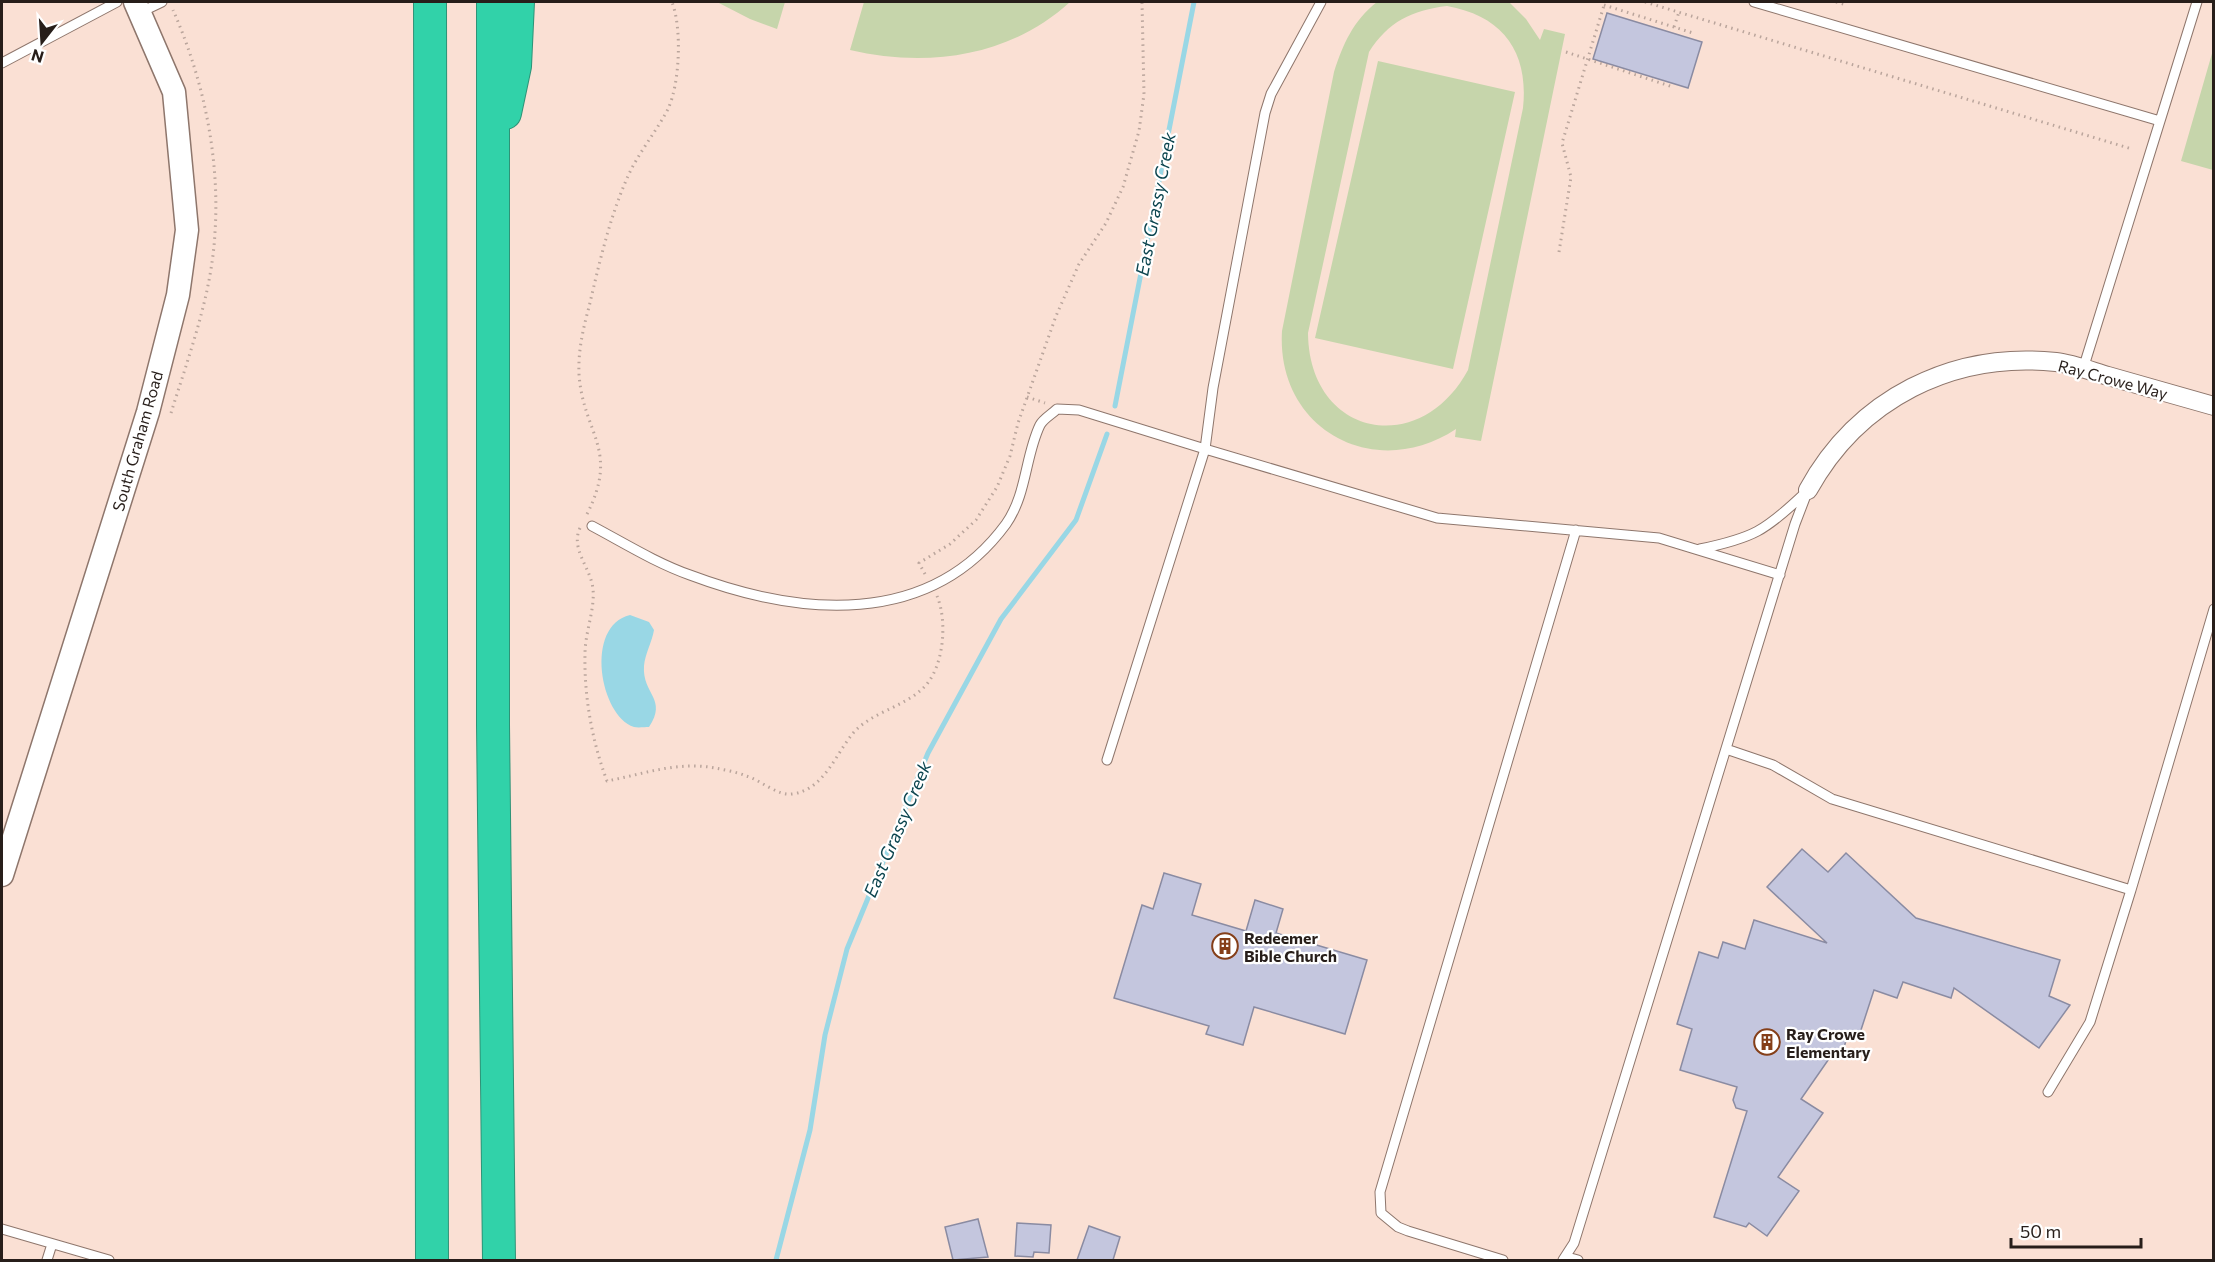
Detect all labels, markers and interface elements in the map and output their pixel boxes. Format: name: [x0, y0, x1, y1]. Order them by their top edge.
north arrow: [12, 12, 72, 72]
text: N: [29, 46, 46, 68]
water label: East Grassy Creek: [1130, 129, 1180, 277]
street label: Ray Crowe Way: [2056, 355, 2170, 403]
street label: South Graham Road: [108, 369, 166, 513]
water label: East Grassy Creek: [858, 757, 936, 900]
place label: Redeemer Bible Church: [1244, 928, 1337, 965]
building icon: Redeemer Bible Church: [1210, 931, 1240, 961]
place label: Ray Crowe Elementary: [1786, 1024, 1871, 1061]
building icon: Ray Crowe Elementary: [1752, 1027, 1782, 1057]
scale bar: [2011, 1211, 2142, 1249]
text: 50 m: [2020, 1220, 2061, 1242]

